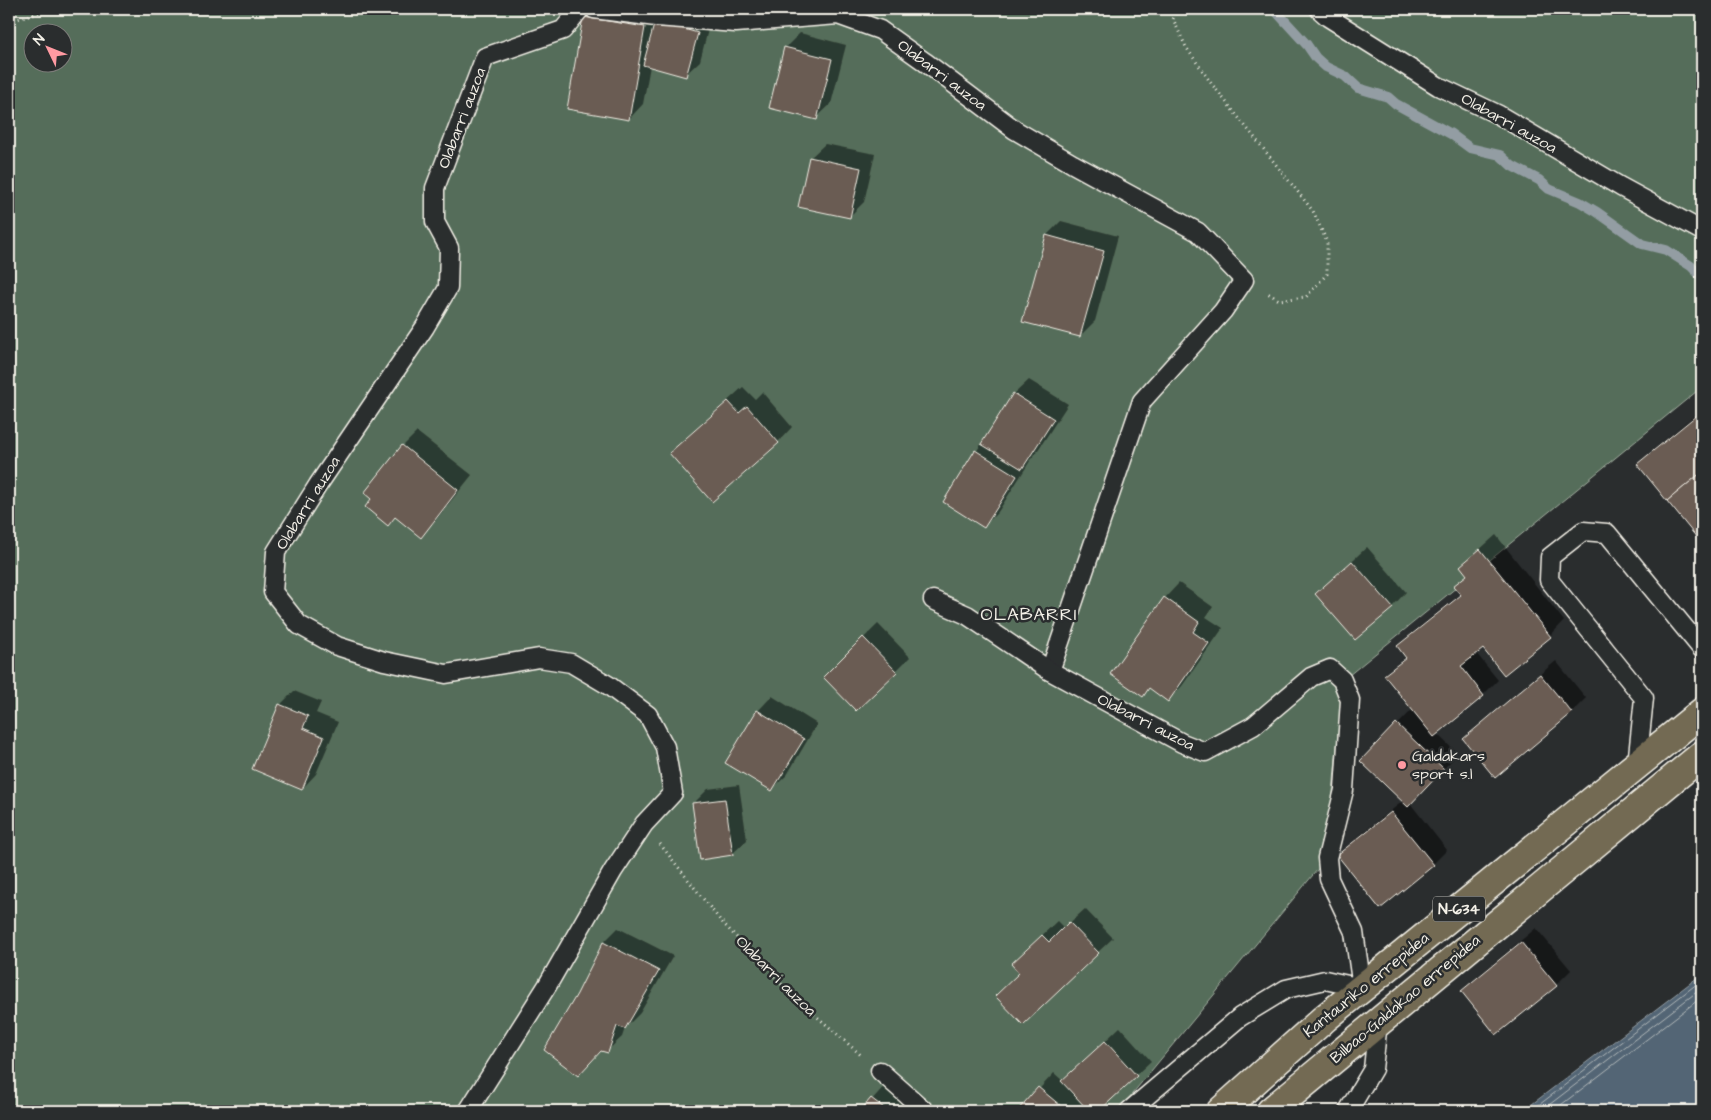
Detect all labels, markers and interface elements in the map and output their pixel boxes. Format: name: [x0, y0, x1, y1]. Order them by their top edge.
north arrow: [22, 22, 72, 72]
text: N: [29, 30, 50, 50]
street label: Olabarri auzoa: [893, 34, 991, 116]
street label: Olabarri auzoa: [433, 64, 491, 172]
street label: Olabarri auzoa: [1457, 88, 1561, 158]
street label: Olabarri auzoa: [271, 452, 345, 554]
district label: OLABARRI: [981, 602, 1077, 627]
street label: Olabarri auzoa: [1094, 688, 1198, 756]
place label: Galdakars sport s.l: [1412, 745, 1485, 785]
marker: Galdakars sport s.l: [1396, 759, 1408, 771]
road number: N-634: [1433, 896, 1485, 922]
street label: Kantauriko errepidea: [1298, 927, 1434, 1043]
street label: Bilbao-Galdakao errepidea: [1325, 929, 1485, 1069]
street label: Olabarri auzoa: [731, 931, 821, 1021]

